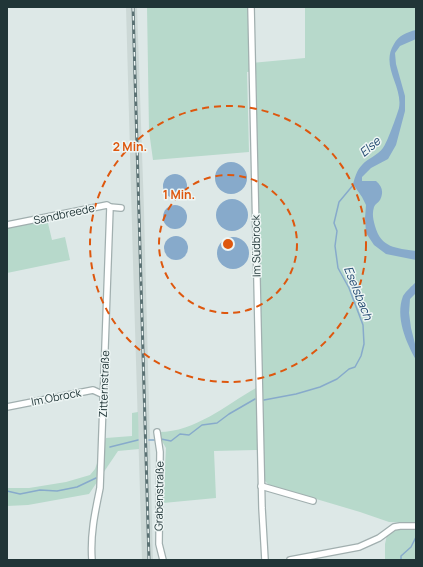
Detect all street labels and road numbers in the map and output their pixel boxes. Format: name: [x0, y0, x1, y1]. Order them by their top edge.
street label: Sandbreede: [32, 200, 96, 227]
street label: Im Südbrock: [247, 214, 264, 277]
street label: Zitternstraße: [95, 349, 112, 418]
street label: Im Obrock: [30, 384, 83, 409]
street label: Grabenstraße: [150, 460, 167, 531]

